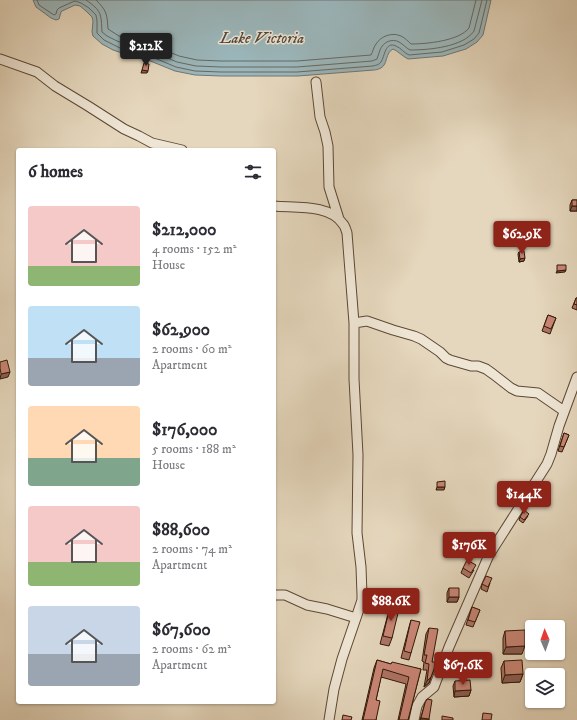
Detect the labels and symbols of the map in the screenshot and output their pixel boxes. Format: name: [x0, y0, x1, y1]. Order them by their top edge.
water label: Lake Victoria: [219, 28, 304, 48]
pin: $212K: [118, 33, 174, 67]
pin: $62.9K: [489, 221, 555, 255]
pin: $144K: [496, 481, 552, 515]
pin: $176K: [441, 532, 497, 566]
pin: $88.6K: [358, 588, 424, 622]
north arrow: [525, 620, 565, 660]
pin: $67.6K: [430, 652, 496, 686]

